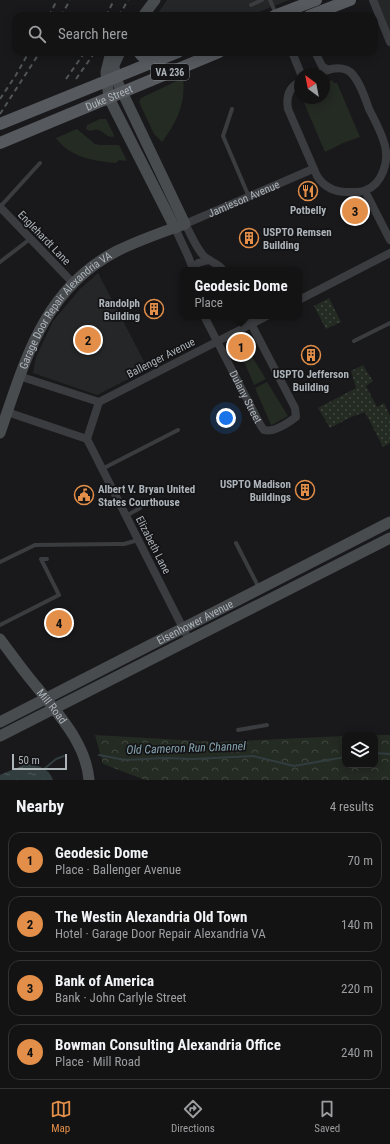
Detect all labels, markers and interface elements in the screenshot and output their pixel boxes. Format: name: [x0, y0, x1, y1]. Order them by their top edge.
search box: [12, 12, 378, 56]
icon: search: [26, 23, 48, 45]
text: Search here: [58, 25, 128, 43]
road number: VA 236: [151, 64, 189, 80]
north arrow: [294, 68, 330, 104]
street label: Duke Street: [83, 82, 135, 113]
street label: Jamieson Avenue: [206, 178, 282, 220]
restaurant icon: Potbelly: [297, 180, 319, 202]
pin: 3: [342, 196, 368, 226]
place label: Potbelly: [290, 204, 326, 217]
street label: Englehardt Lane: [15, 208, 73, 268]
place label: USPTO Remsen Building: [263, 226, 332, 252]
building icon: USPTO Remsen Building: [238, 227, 260, 249]
street label: Garage Door Repair Alexandria VA: [16, 248, 115, 371]
popup: [180, 267, 302, 319]
text: Geodesic Dome: [194, 277, 288, 295]
text: Place: [194, 295, 223, 310]
place label: Randolph Building: [99, 297, 140, 323]
building icon: Randolph Building: [143, 298, 165, 320]
pin: 2: [75, 325, 101, 355]
pin: 1: [228, 332, 254, 362]
street label: Ballenger Avenue: [125, 335, 197, 381]
building icon: USPTO Jefferson Building: [300, 344, 322, 366]
street label: Dulany Street: [227, 368, 265, 425]
place label: USPTO Jefferson Building: [273, 368, 349, 394]
your location: [216, 408, 236, 428]
place label: USPTO Madison Buildings: [220, 478, 291, 504]
building icon: USPTO Madison Buildings: [294, 479, 316, 501]
place label: Albert V. Bryan United States Courthouse: [98, 483, 195, 509]
public building icon: Albert V. Bryan United States Courthouse: [73, 484, 95, 506]
street label: Elizabeth Lane: [133, 514, 173, 576]
street label: Eisenhower Avenue: [154, 597, 235, 647]
pin: 4: [46, 608, 72, 638]
street label: Mill Road: [34, 686, 70, 726]
map controls: [342, 732, 378, 768]
button: layers: [342, 732, 378, 768]
water label: Old Cameron Run Channel: [126, 739, 246, 757]
scale bar: [12, 752, 67, 771]
text: 50 m: [18, 754, 40, 767]
text: Nearby: [16, 796, 64, 816]
text: 4 results: [330, 799, 374, 814]
text: Geodesic Dome: [55, 844, 148, 862]
text: 1: [27, 853, 33, 868]
text: 70 m: [347, 853, 373, 868]
text: Place · Ballenger Avenue: [55, 862, 181, 877]
text: The Westin Alexandria Old Town: [55, 908, 248, 926]
text: 2: [27, 917, 33, 932]
text: 140 m: [341, 917, 373, 932]
text: Hotel · Garage Door Repair Alexandria VA: [55, 926, 266, 941]
text: Bank of America: [55, 972, 154, 990]
text: 3: [27, 981, 33, 996]
text: 220 m: [341, 981, 373, 996]
text: Bank · John Carlyle Street: [55, 990, 186, 1005]
text: Bowman Consulting Alexandria Office: [55, 1036, 281, 1054]
text: 4: [27, 1045, 33, 1060]
text: 240 m: [341, 1045, 373, 1060]
text: Place · Mill Road: [55, 1054, 141, 1069]
tab: Map: [50, 1098, 72, 1135]
tab: Directions: [171, 1098, 215, 1135]
tab: Saved: [314, 1098, 340, 1135]

